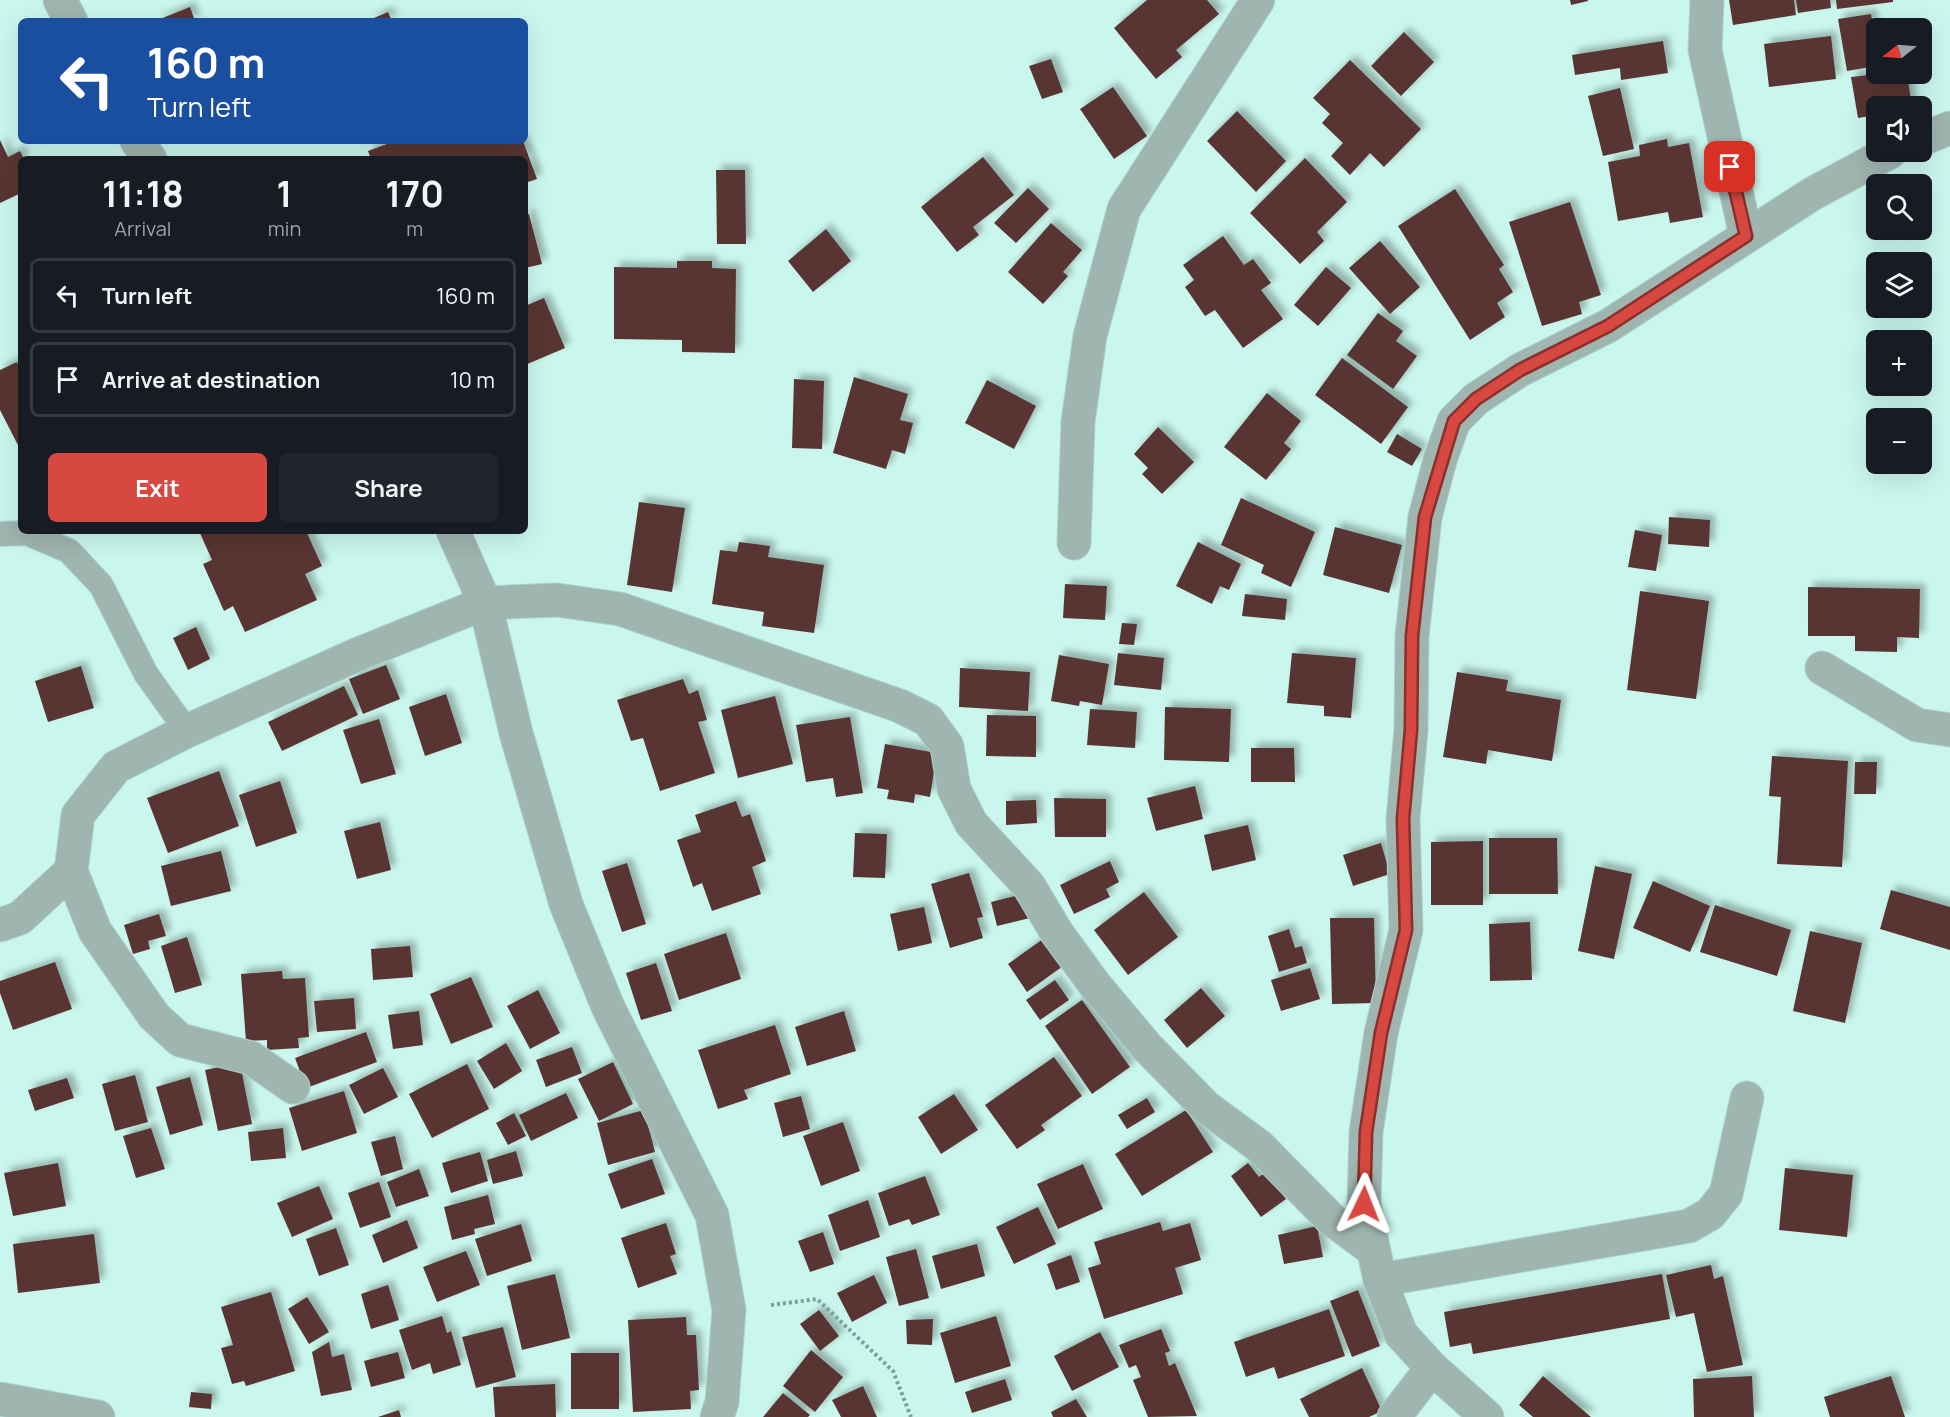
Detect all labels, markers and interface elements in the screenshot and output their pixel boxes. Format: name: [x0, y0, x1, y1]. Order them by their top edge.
north arrow: [1866, 18, 1932, 84]
map controls: [1866, 18, 1932, 474]
text: 160 m: [147, 33, 265, 91]
icon: left: [48, 42, 126, 120]
text: Turn left: [147, 88, 251, 125]
button: sound: [1866, 96, 1932, 162]
pin: [1704, 141, 1755, 192]
icon: arrive: [1713, 150, 1746, 183]
text: 11:18: [102, 169, 184, 218]
text: 1: [277, 169, 292, 218]
text: 170: [385, 169, 444, 218]
button: search: [1866, 174, 1932, 240]
text: Arrival: [114, 215, 171, 242]
text: min: [268, 215, 301, 242]
text: m: [406, 215, 423, 242]
button: layers: [1866, 252, 1932, 318]
icon: left: [51, 279, 84, 312]
text: Turn left: [102, 281, 192, 311]
text: 160 m: [436, 281, 495, 311]
button: +: [1866, 330, 1932, 396]
icon: arrive: [51, 363, 84, 396]
text: Arrive at destination: [102, 365, 320, 395]
text: 10 m: [450, 365, 495, 395]
button: −: [1866, 408, 1932, 474]
button: Exit: [48, 453, 267, 522]
button: Share: [279, 453, 498, 522]
position arrow: [1332, 1172, 1396, 1236]

